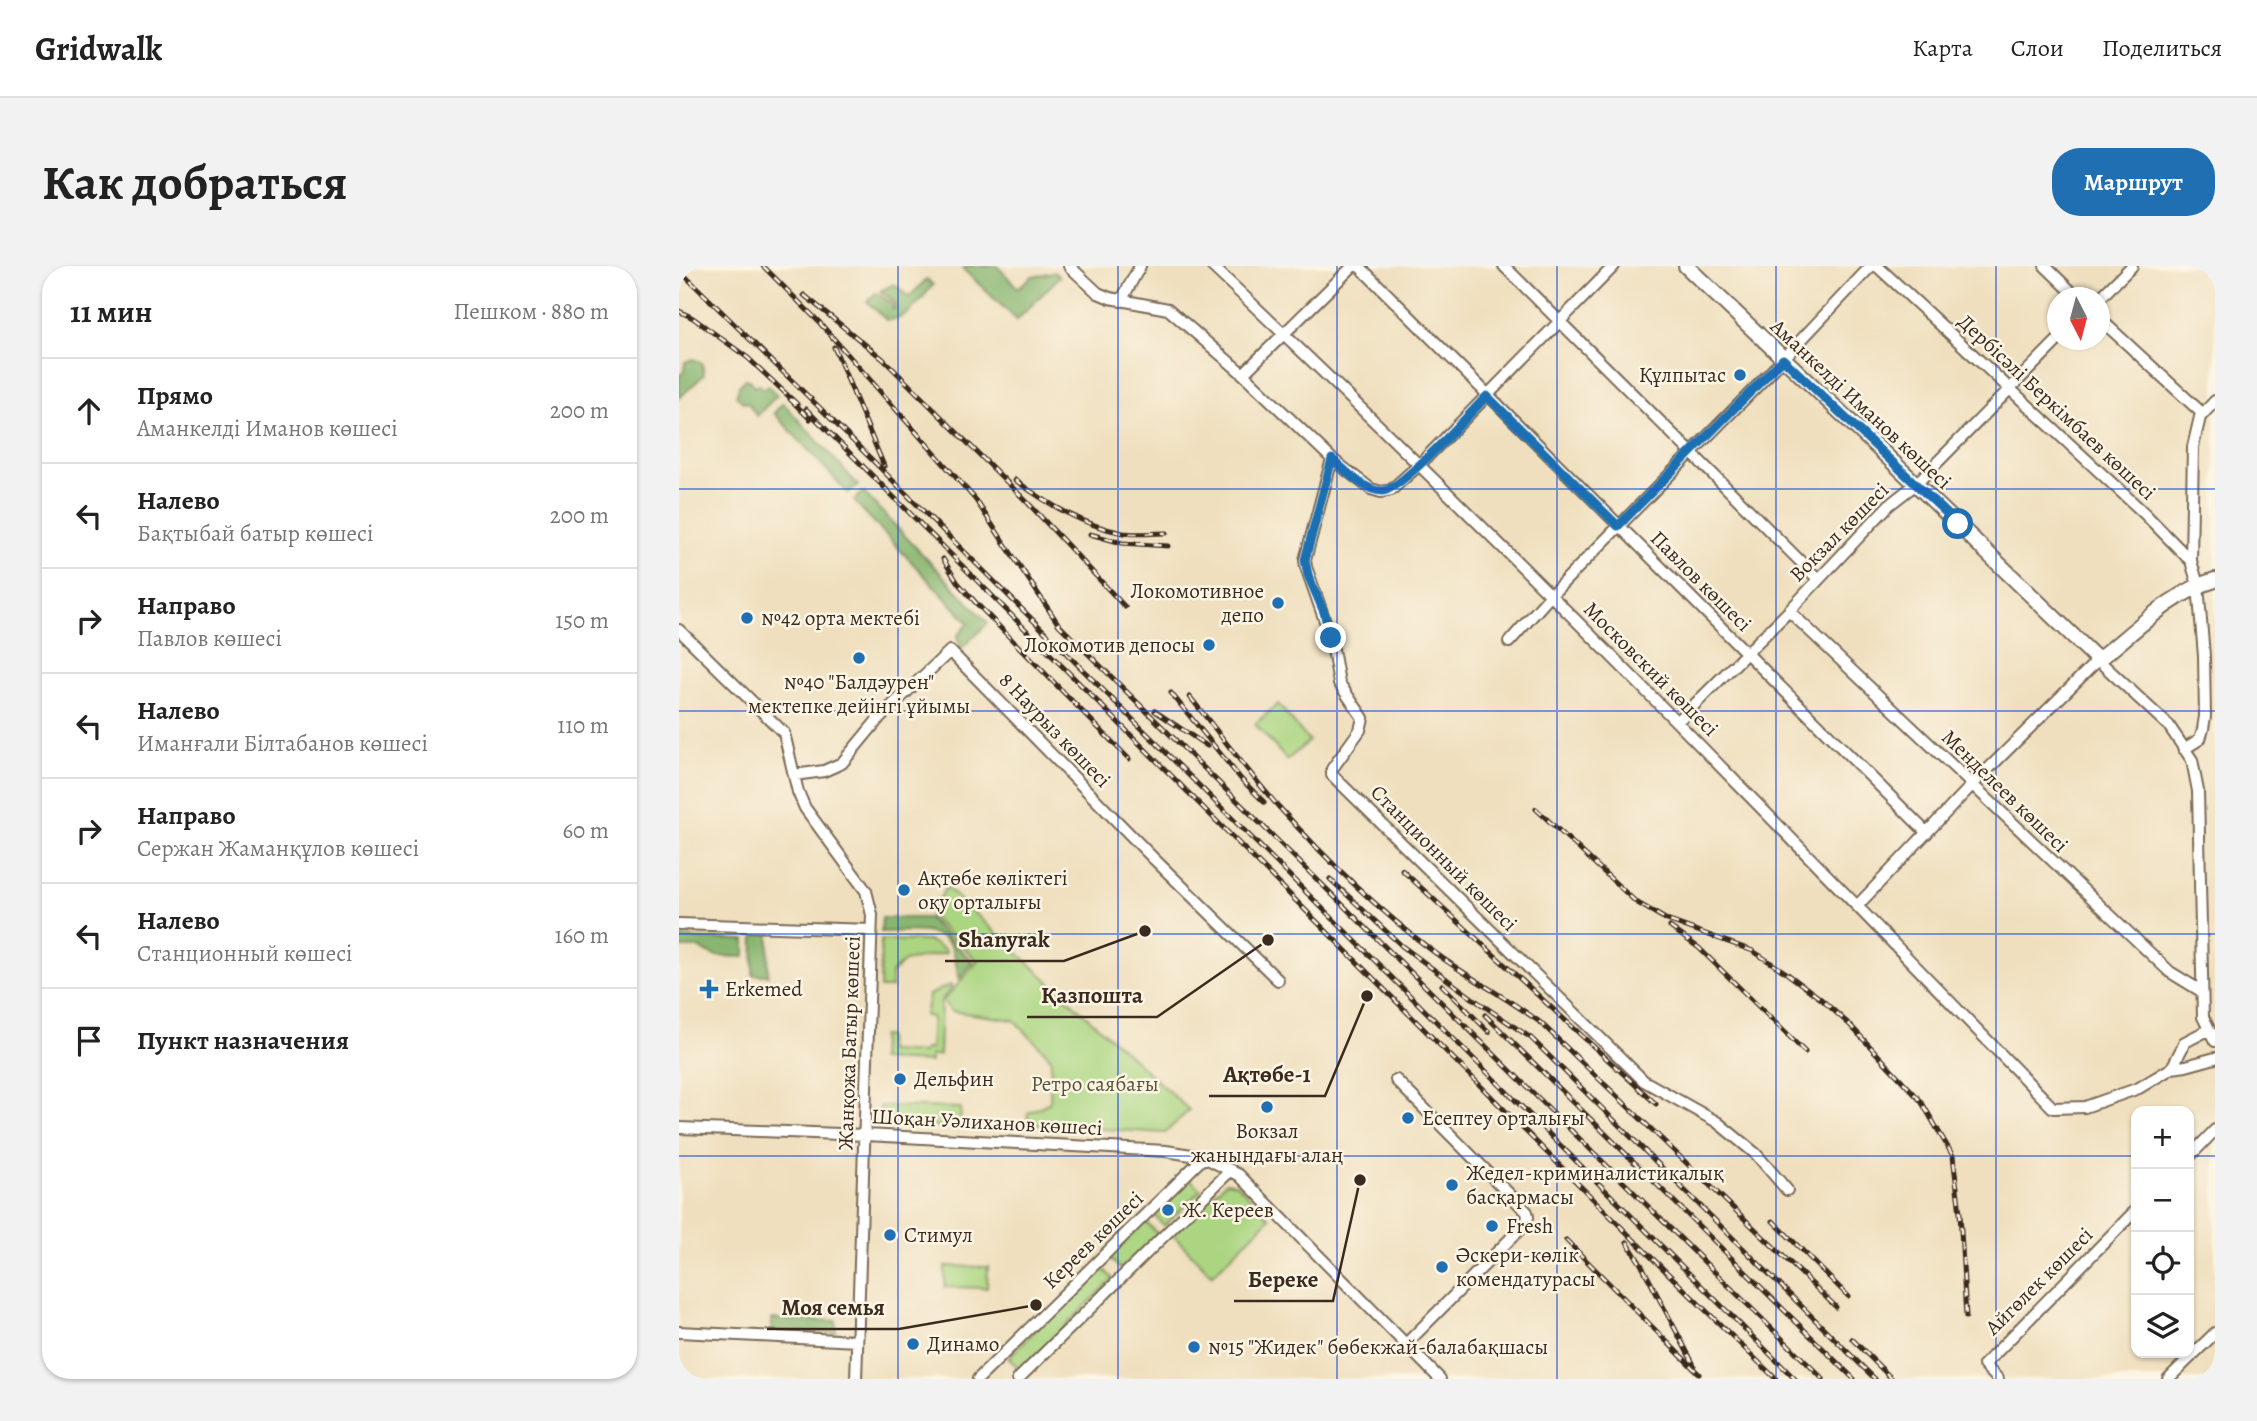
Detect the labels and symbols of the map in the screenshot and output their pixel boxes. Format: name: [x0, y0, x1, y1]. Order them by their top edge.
north arrow: [2047, 287, 2110, 350]
street label: Дербісәлі Беркімбаев көшесі: [1952, 308, 2162, 506]
street label: Аманкелді Иманов көшесі: [1764, 312, 1958, 495]
place label: Құлпытас: [1639, 361, 1726, 389]
marker: Құлпытас: [1732, 367, 1748, 383]
street label: Вокзал көшесі: [1783, 476, 1895, 588]
route start: [1942, 508, 1973, 539]
street label: Павлов көшесі: [1644, 524, 1758, 638]
place label: Локомотивное депо: [1130, 577, 1264, 629]
marker: Локомотивное депо: [1270, 595, 1286, 611]
street label: Московский көшесі: [1577, 595, 1725, 743]
place label: №42 орта мектебі: [761, 604, 920, 632]
marker: №42 орта мектебі: [739, 610, 755, 626]
route end: [1315, 622, 1346, 653]
place label: Локомотив депосы: [1024, 631, 1195, 659]
marker: Локомотив депосы: [1201, 637, 1217, 653]
marker: №40 "Балдәурен" мектепке дейінгі ұйымы: [851, 650, 867, 666]
street label: 8 Наурыз көшесі: [993, 666, 1117, 794]
place label: №40 "Балдәурен" мектепке дейінгі ұйымы: [748, 668, 970, 720]
street label: Менделеев көшесі: [1936, 723, 2074, 859]
street label: Станционный көшесі: [1365, 779, 1524, 938]
place label: Ақтөбе көліктегі оқу орталығы: [917, 864, 1068, 916]
marker: Ақтөбе көліктегі оқу орталығы: [896, 882, 912, 898]
callout: Shanyrak: [945, 917, 1064, 961]
text: Shanyrak: [958, 924, 1050, 955]
street label: Жанқожа Батыр көшесі: [831, 935, 867, 1151]
callout: Қазпошта: [1027, 973, 1157, 1017]
place label: Erkemed: [725, 975, 803, 1003]
marker: Erkemed: [699, 979, 719, 999]
text: Қазпошта: [1041, 980, 1143, 1011]
callout: Ақтөбе-1: [1209, 1052, 1325, 1096]
text: Ақтөбе-1: [1222, 1059, 1311, 1090]
place label: Дельфин: [914, 1065, 994, 1093]
park label: Ретро саябағы: [1031, 1070, 1159, 1098]
marker: Дельфин: [892, 1071, 908, 1087]
marker: Вокзал жанындағы алаң: [1259, 1099, 1275, 1115]
street label: Шоқан Уәлиханов көшесі: [871, 1102, 1103, 1142]
place label: Есептеу орталығы: [1422, 1104, 1585, 1132]
marker: Есептеу орталығы: [1400, 1110, 1416, 1126]
place label: Вокзал жанындағы алаң: [1191, 1117, 1343, 1169]
place label: Жедел-криминалистикалық басқармасы: [1466, 1159, 1724, 1211]
marker: Жедел-криминалистикалық басқармасы: [1444, 1177, 1460, 1193]
street label: Кереев көшесі: [1037, 1185, 1149, 1295]
place label: Ж. Кереев: [1182, 1196, 1274, 1224]
marker: Ж. Кереев: [1160, 1202, 1176, 1218]
place label: Fresh: [1506, 1212, 1553, 1240]
marker: Fresh: [1484, 1218, 1500, 1234]
place label: Стимул: [904, 1221, 973, 1249]
street label: Айгөлек көшесі: [1978, 1221, 2099, 1342]
marker: Стимул: [882, 1227, 898, 1243]
place label: Әскери-көлік комендатурасы: [1456, 1241, 1596, 1293]
callout: Береке: [1234, 1257, 1333, 1301]
marker: Әскери-көлік комендатурасы: [1434, 1259, 1450, 1275]
text: Береке: [1248, 1264, 1318, 1295]
callout: Моя семья: [767, 1285, 899, 1329]
text: Моя семья: [781, 1292, 885, 1323]
place label: Динамо: [927, 1330, 999, 1358]
place label: №15 "Жидек" бөбекжай-балабақшасы: [1208, 1333, 1548, 1361]
marker: Динамо: [905, 1336, 921, 1352]
marker: №15 "Жидек" бөбекжай-балабақшасы: [1186, 1339, 1202, 1355]

